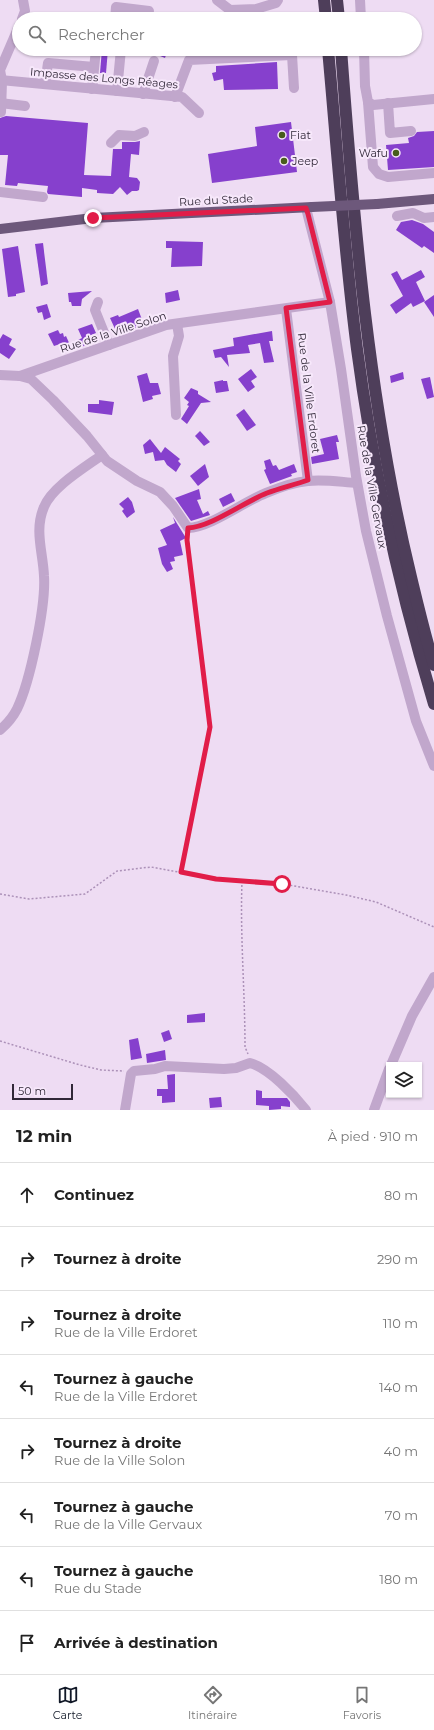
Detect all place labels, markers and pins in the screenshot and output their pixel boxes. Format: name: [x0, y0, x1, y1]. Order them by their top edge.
place label: Fiat: [290, 128, 311, 142]
marker: Fiat: [277, 130, 287, 140]
place label: Wafu: [359, 146, 388, 160]
marker: Wafu: [391, 148, 401, 158]
place label: Jeep: [291, 154, 318, 168]
marker: Jeep: [279, 156, 289, 166]

